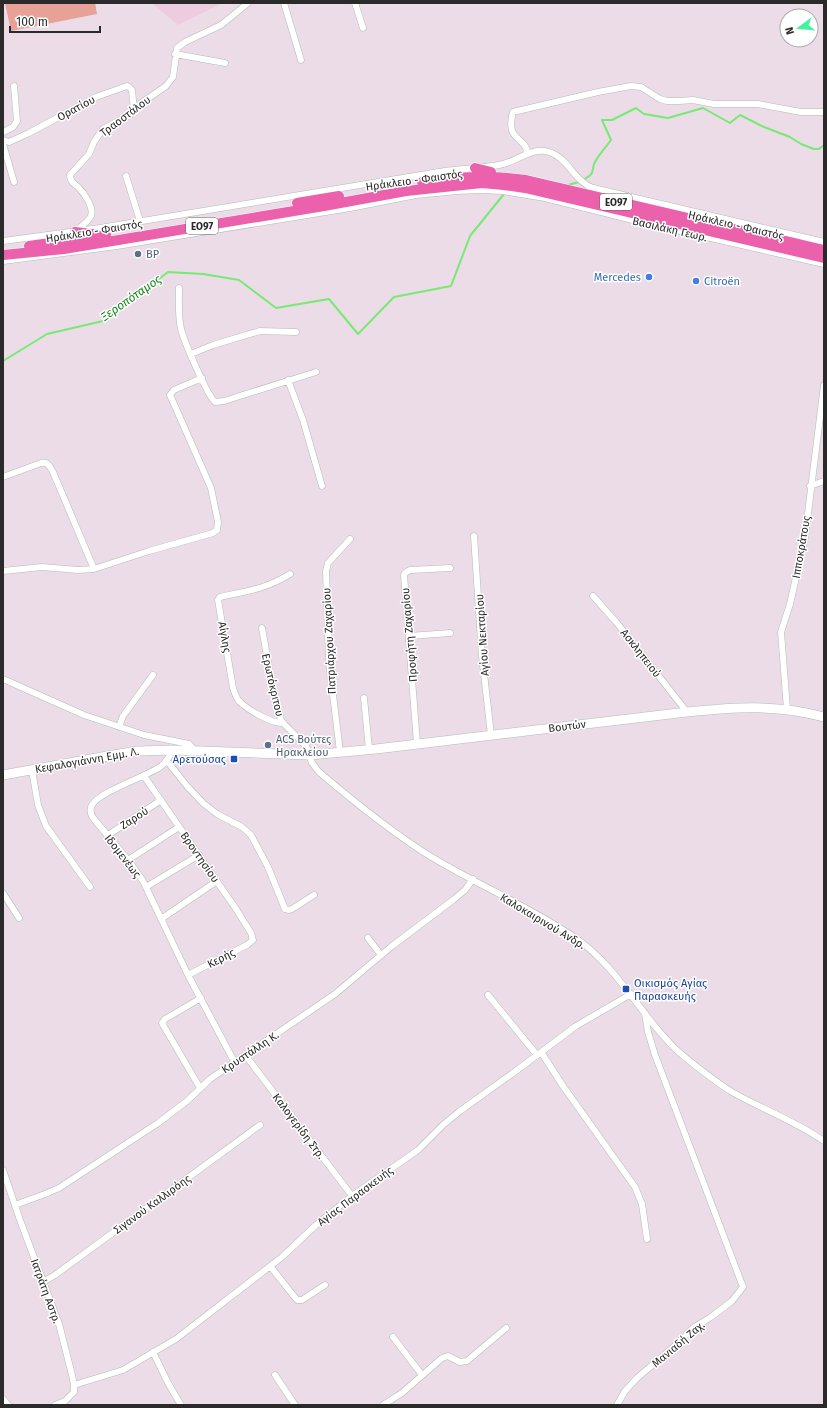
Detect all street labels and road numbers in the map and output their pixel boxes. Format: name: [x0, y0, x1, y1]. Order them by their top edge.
street label: Ορατίου: [55, 93, 97, 124]
street label: Τραοστάλου: [97, 93, 153, 140]
street label: Ηράκλειο - Φαιστός: [365, 167, 463, 194]
road number: ΕΟ97: [600, 194, 632, 210]
street label: Ηράκλειο - Φαιστός: [687, 208, 785, 243]
street label: Βασιλάκη Γεωρ.: [631, 215, 709, 245]
street label: Ηράκλειο - Φαιστός: [45, 217, 143, 246]
road number: ΕΟ97: [186, 218, 218, 234]
street label: Ιπποκράτους: [790, 515, 813, 580]
street label: Πατριάρχου Ζαχαρίου: [320, 587, 339, 695]
street label: Προφήτη Ζαχαρίου: [399, 587, 420, 683]
street label: Αγίου Νεκταρίου: [473, 593, 492, 676]
street label: Αίγλης: [215, 620, 234, 654]
street label: Ασκληπειού: [618, 627, 663, 680]
street label: Ερωτόκριτου: [259, 652, 286, 718]
street label: Βουτών: [548, 718, 587, 735]
street label: Κεφαλογιάννη Εμμ. Λ.: [34, 745, 141, 776]
street label: Ζαρού: [118, 804, 151, 832]
street label: Βροντησίου: [177, 830, 222, 885]
street label: Ιδομενέως: [102, 832, 144, 881]
street label: Καλοκαιρινού Ανδρ.: [498, 891, 588, 952]
street label: Κερής: [205, 946, 237, 971]
street label: Κρυστάλλη Κ.: [219, 1028, 282, 1076]
street label: Καλογερίδη Στρ.: [270, 1091, 328, 1162]
street label: Αγίας Παρασκευής: [315, 1164, 396, 1229]
street label: Σιγανού Καλλιρόης: [111, 1172, 193, 1237]
street label: Ιατράτη Αστρ.: [28, 1257, 63, 1326]
street label: Μανιαδή Ζαχ.: [649, 1318, 708, 1370]

